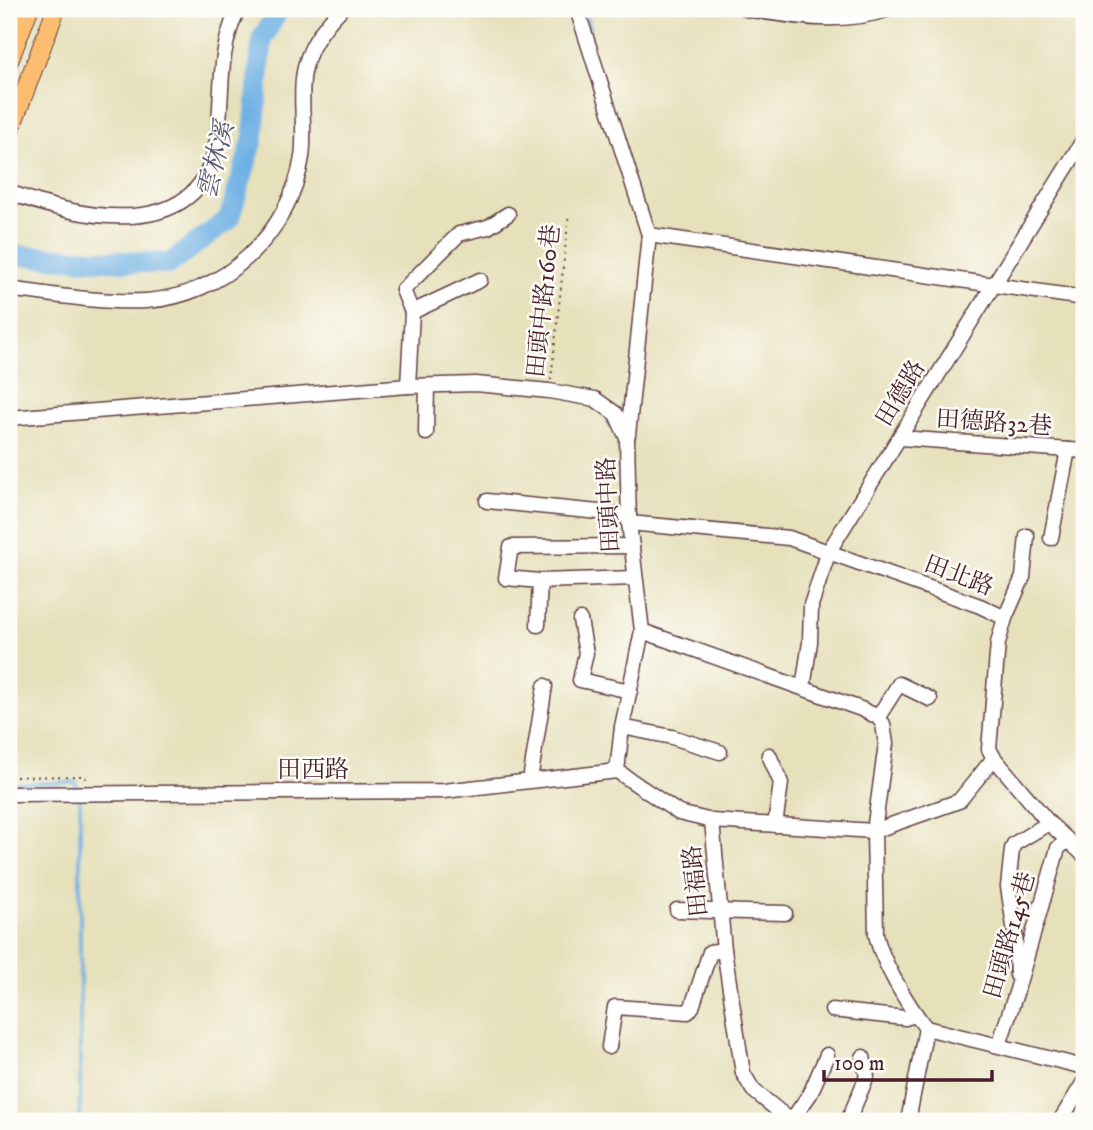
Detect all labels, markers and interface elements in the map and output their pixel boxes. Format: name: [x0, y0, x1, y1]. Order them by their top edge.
water label: 雲林溪: [191, 116, 243, 202]
street label: 田頭中路160巷: [521, 223, 567, 379]
street label: 田德路: [869, 355, 932, 432]
street label: 田德路32巷: [935, 404, 1053, 442]
street label: 田頭中路: [592, 456, 626, 554]
street label: 田北路: [920, 549, 998, 603]
street label: 田西路: [277, 755, 349, 785]
street label: 田福路: [677, 844, 715, 918]
street label: 田頭路145巷: [978, 868, 1042, 1002]
scale bar: [824, 1039, 992, 1083]
text: 100 m: [834, 1051, 885, 1077]

